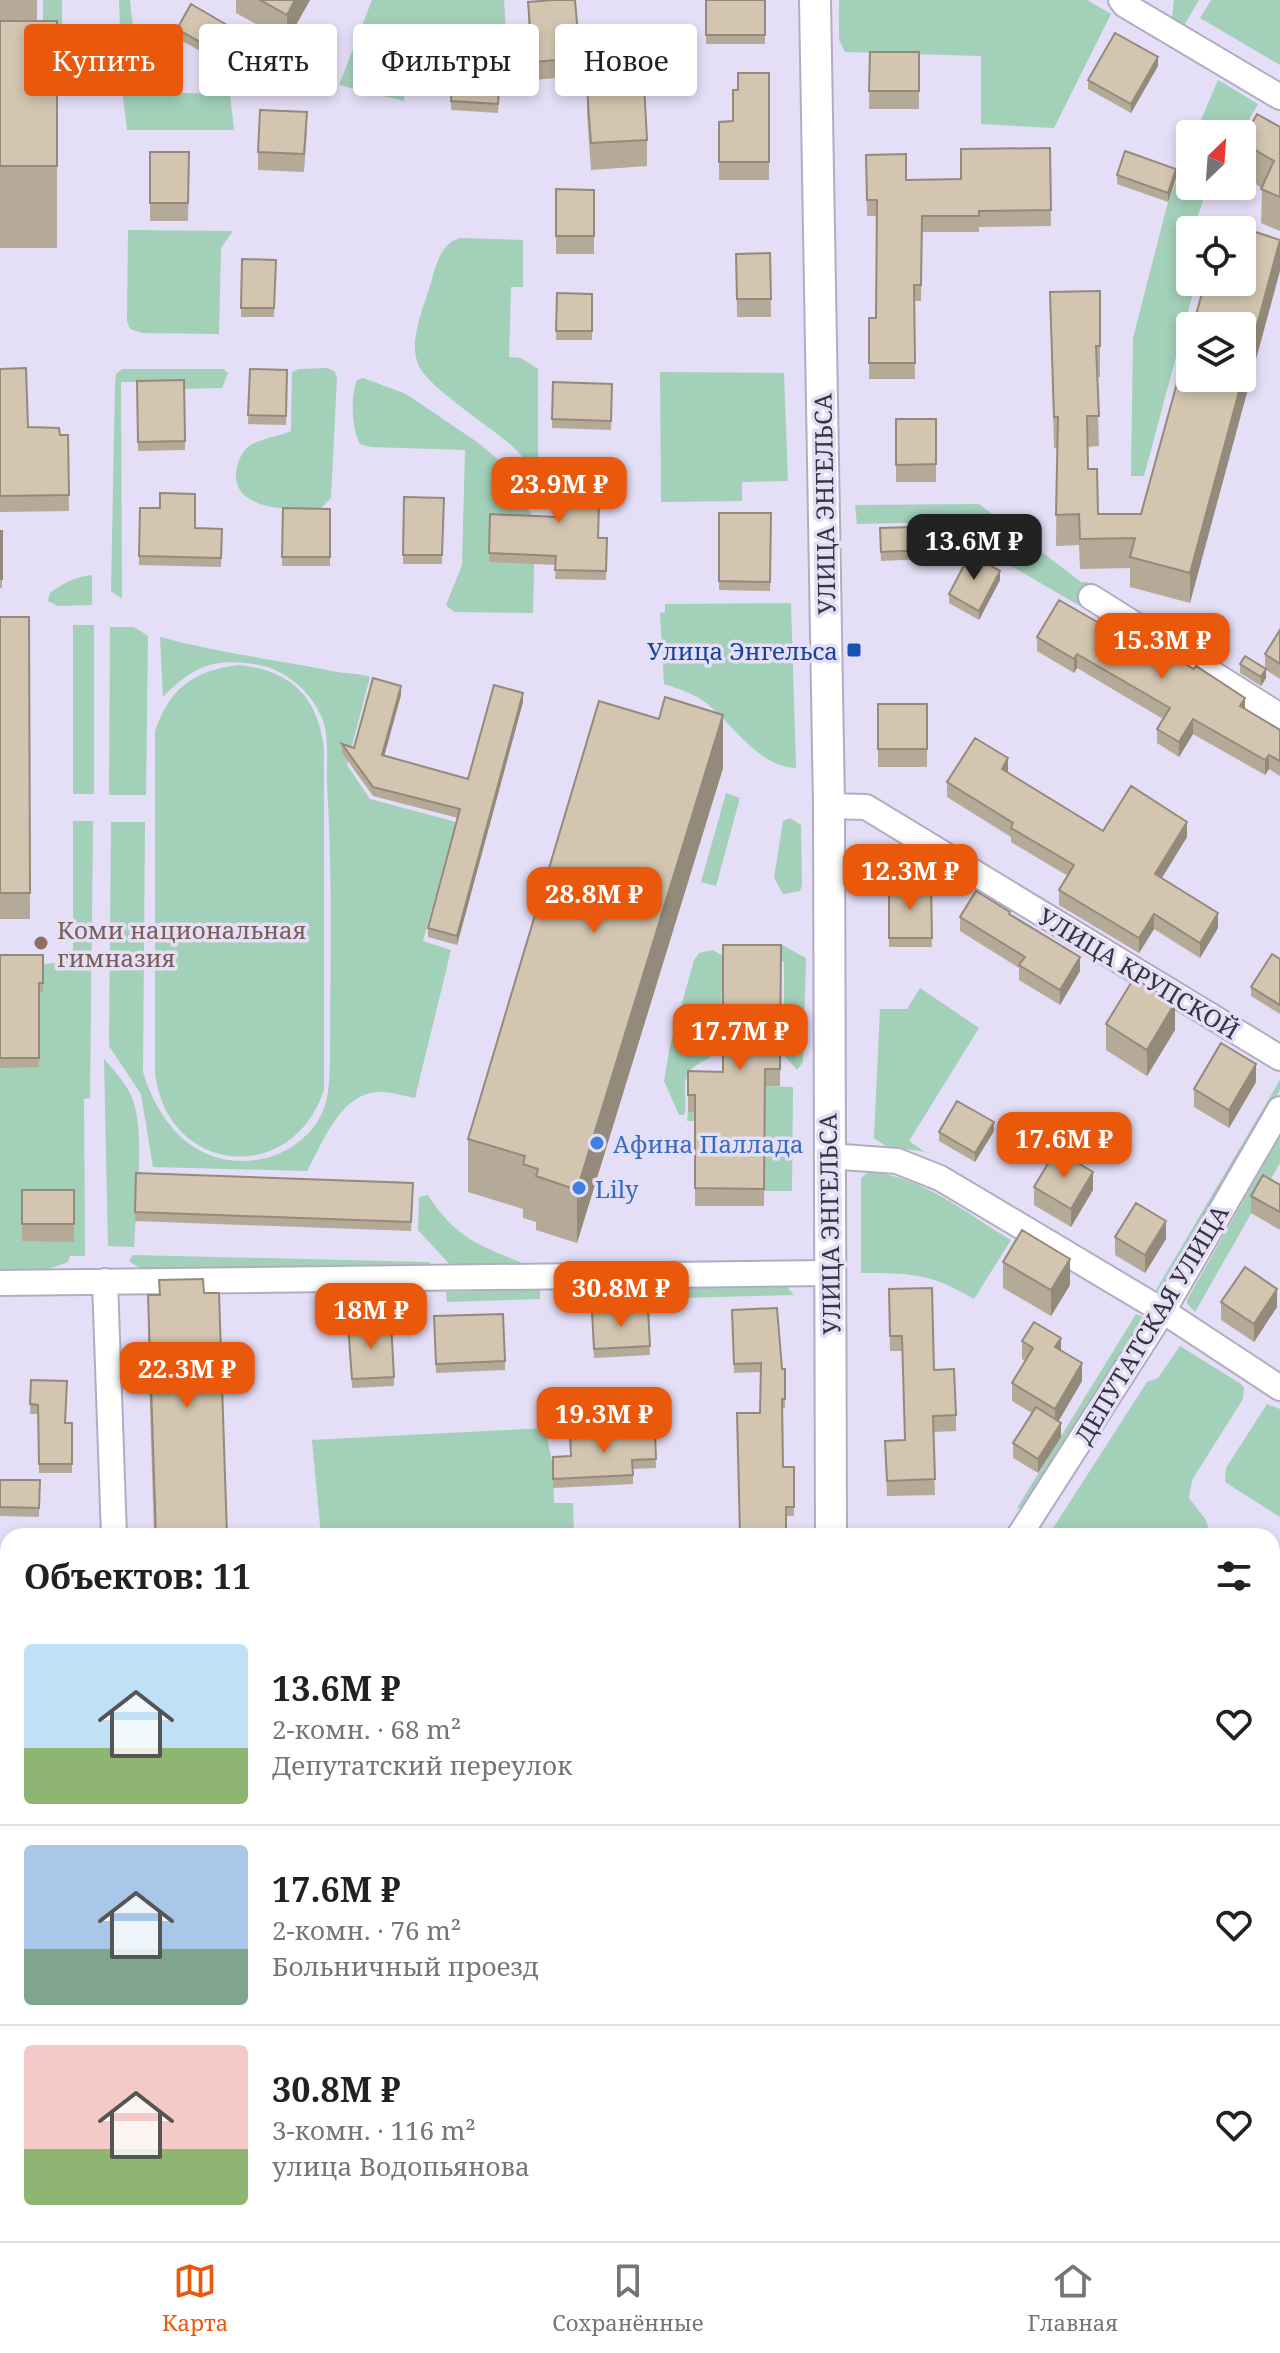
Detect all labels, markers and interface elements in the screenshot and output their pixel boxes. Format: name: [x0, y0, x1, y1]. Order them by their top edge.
chip: Купить: [24, 24, 183, 96]
chip: Снять: [199, 24, 337, 96]
chip: Фильтры: [353, 24, 539, 96]
chip: Новое: [555, 24, 697, 96]
north arrow: [1176, 120, 1256, 200]
map controls: [1176, 120, 1256, 392]
button: locate: [1176, 216, 1256, 296]
button: layers: [1176, 312, 1256, 392]
street label: УЛИЦА ЭНГЕЛЬСА: [806, 393, 842, 615]
pin: 23.9M ₽: [485, 457, 633, 525]
text: 23.9M ₽: [510, 465, 608, 501]
pin: 13.6M ₽: [900, 514, 1048, 582]
text: 13.6M ₽: [925, 522, 1023, 558]
pin: 15.3M ₽: [1088, 613, 1236, 681]
text: 15.3M ₽: [1113, 621, 1211, 657]
place label: Улица Энгельса: [647, 634, 838, 667]
marker: Улица Энгельса: [845, 641, 863, 659]
pin: 12.3M ₽: [836, 844, 984, 912]
text: 12.3M ₽: [861, 852, 959, 888]
pin: 28.8M ₽: [520, 867, 668, 935]
text: 28.8M ₽: [545, 875, 643, 911]
street label: УЛИЦА КРУПСКОЙ: [1032, 900, 1246, 1046]
place label: Коми национальная гимназия: [57, 913, 306, 974]
marker: Коми национальная гимназия: [32, 934, 50, 952]
pin: 17.7M ₽: [666, 1004, 814, 1072]
text: 17.7M ₽: [691, 1012, 789, 1048]
pin: 17.6M ₽: [990, 1112, 1138, 1180]
street label: УЛИЦА ЭНГЕЛЬСА: [811, 1113, 847, 1335]
text: 17.6M ₽: [1015, 1120, 1113, 1156]
place label: Афина Паллада: [613, 1127, 804, 1160]
marker: Афина Паллада: [588, 1134, 606, 1152]
place label: Lily: [595, 1172, 639, 1205]
marker: Lily: [570, 1179, 588, 1197]
street label: ДЕПУТАТСКАЯ УЛИЦА: [1067, 1198, 1236, 1450]
pin: 30.8M ₽: [547, 1261, 695, 1329]
text: 30.8M ₽: [572, 1269, 670, 1305]
pin: 18M ₽: [315, 1283, 427, 1351]
text: 18M ₽: [333, 1291, 409, 1327]
pin: 22.3M ₽: [113, 1342, 261, 1410]
text: 22.3M ₽: [138, 1350, 236, 1386]
pin: 19.3M ₽: [530, 1387, 678, 1455]
text: 19.3M ₽: [555, 1395, 653, 1431]
text: Объектов: 11: [24, 1553, 251, 1599]
icon: filters: [1212, 1554, 1256, 1598]
text: 13.6M ₽: [272, 1665, 401, 1711]
icon: home: [88, 1676, 184, 1772]
icon: heart: [1212, 1702, 1256, 1746]
text: 2-комн. · 68 m²: [272, 1711, 461, 1747]
text: Депутатский переулок: [272, 1747, 572, 1783]
text: 17.6M ₽: [272, 1866, 401, 1912]
icon: home: [88, 1877, 184, 1973]
icon: heart: [1212, 1903, 1256, 1947]
text: 2-комн. · 76 m²: [272, 1912, 461, 1948]
text: Больничный проезд: [272, 1948, 539, 1984]
text: 30.8M ₽: [272, 2066, 401, 2112]
icon: home: [88, 2077, 184, 2173]
icon: heart: [1212, 2103, 1256, 2147]
text: 3-комн. · 116 m²: [272, 2112, 476, 2148]
text: улица Водопьянова: [272, 2148, 530, 2184]
tab: Карта: [162, 2259, 228, 2337]
tab: Сохранённые: [552, 2259, 704, 2337]
tab: Главная: [1028, 2259, 1118, 2337]

